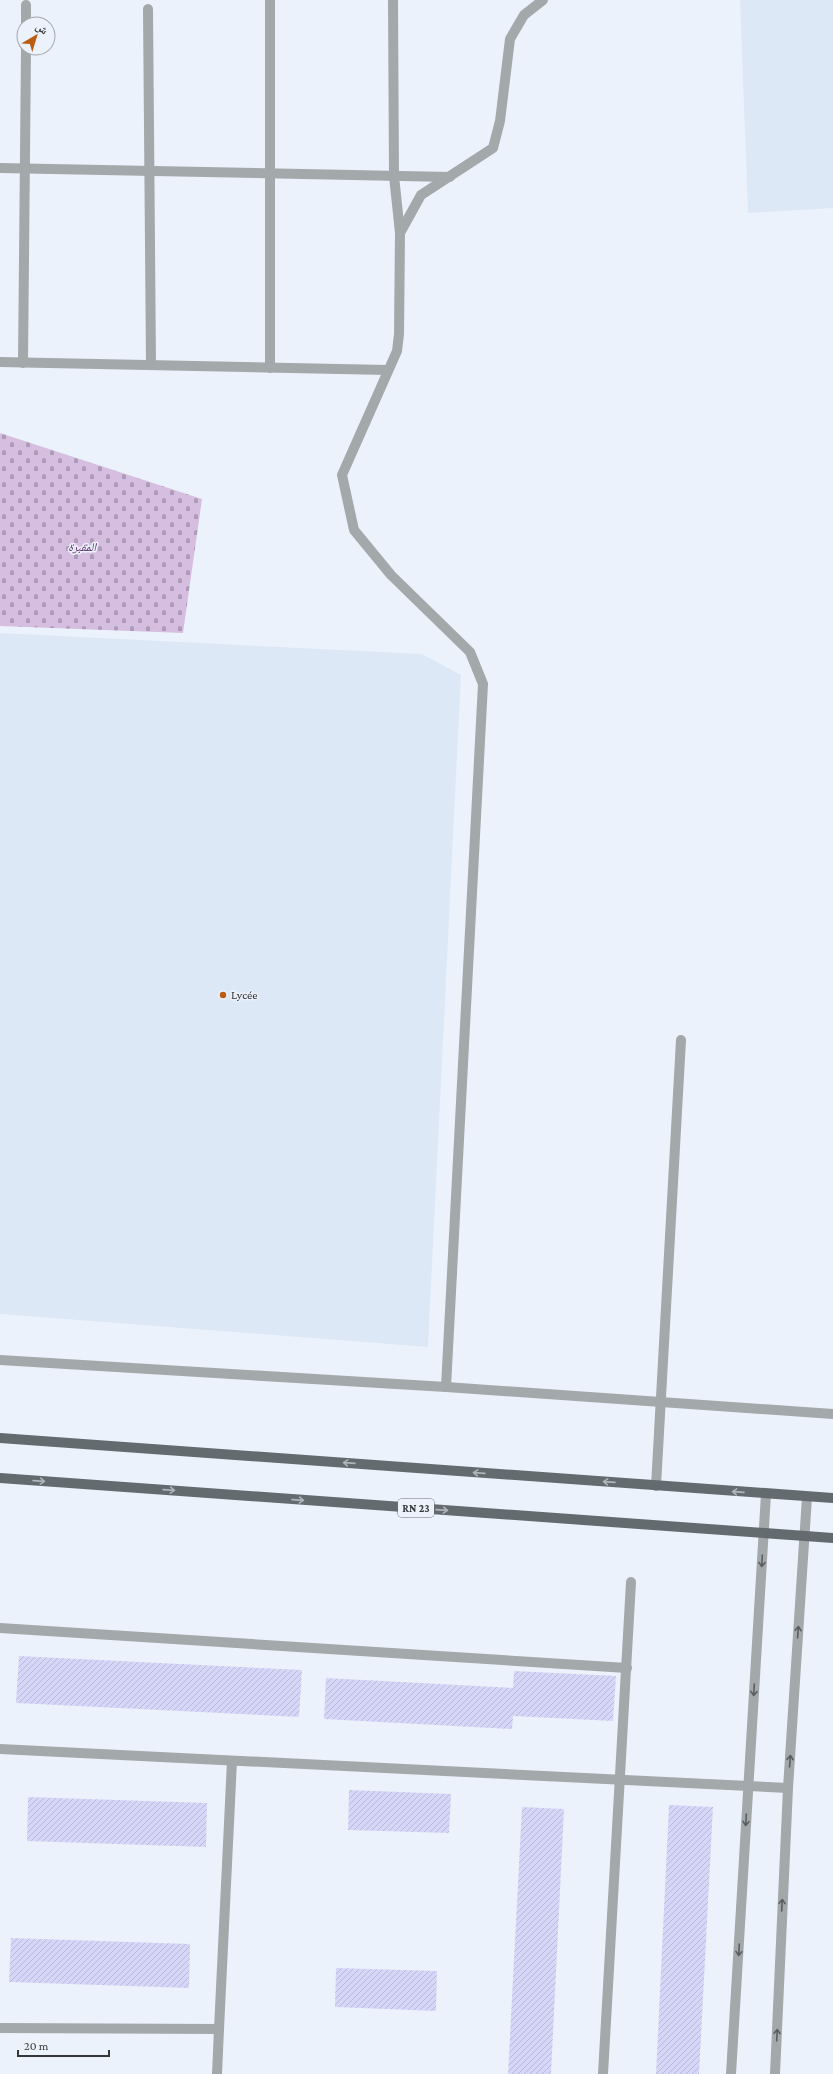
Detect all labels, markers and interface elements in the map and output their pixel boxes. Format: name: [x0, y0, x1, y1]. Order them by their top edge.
north arrow: [16, 16, 56, 56]
text: ش: [33, 20, 51, 38]
park label: المقبرة: [68, 540, 97, 554]
place label: Lycée: [231, 988, 258, 1002]
marker: Lycée: [218, 990, 228, 1000]
one-way arrow: [343, 1460, 356, 1467]
one-way arrow: [473, 1469, 486, 1476]
one-way arrow: [32, 1477, 45, 1484]
one-way arrow: [603, 1479, 616, 1486]
one-way arrow: [162, 1487, 175, 1494]
one-way arrow: [732, 1488, 745, 1495]
one-way arrow: [291, 1496, 304, 1503]
road number: RN 23: [398, 1499, 434, 1517]
one-way arrow: [435, 1507, 448, 1514]
one-way arrow: [758, 1554, 765, 1567]
one-way arrow: [795, 1626, 802, 1639]
one-way arrow: [750, 1683, 757, 1696]
one-way arrow: [786, 1755, 793, 1768]
one-way arrow: [743, 1813, 750, 1826]
one-way arrow: [779, 1899, 786, 1912]
one-way arrow: [735, 1943, 742, 1956]
one-way arrow: [773, 2029, 780, 2042]
scale bar: [18, 2032, 109, 2058]
text: 20 m: [24, 2039, 49, 2053]

